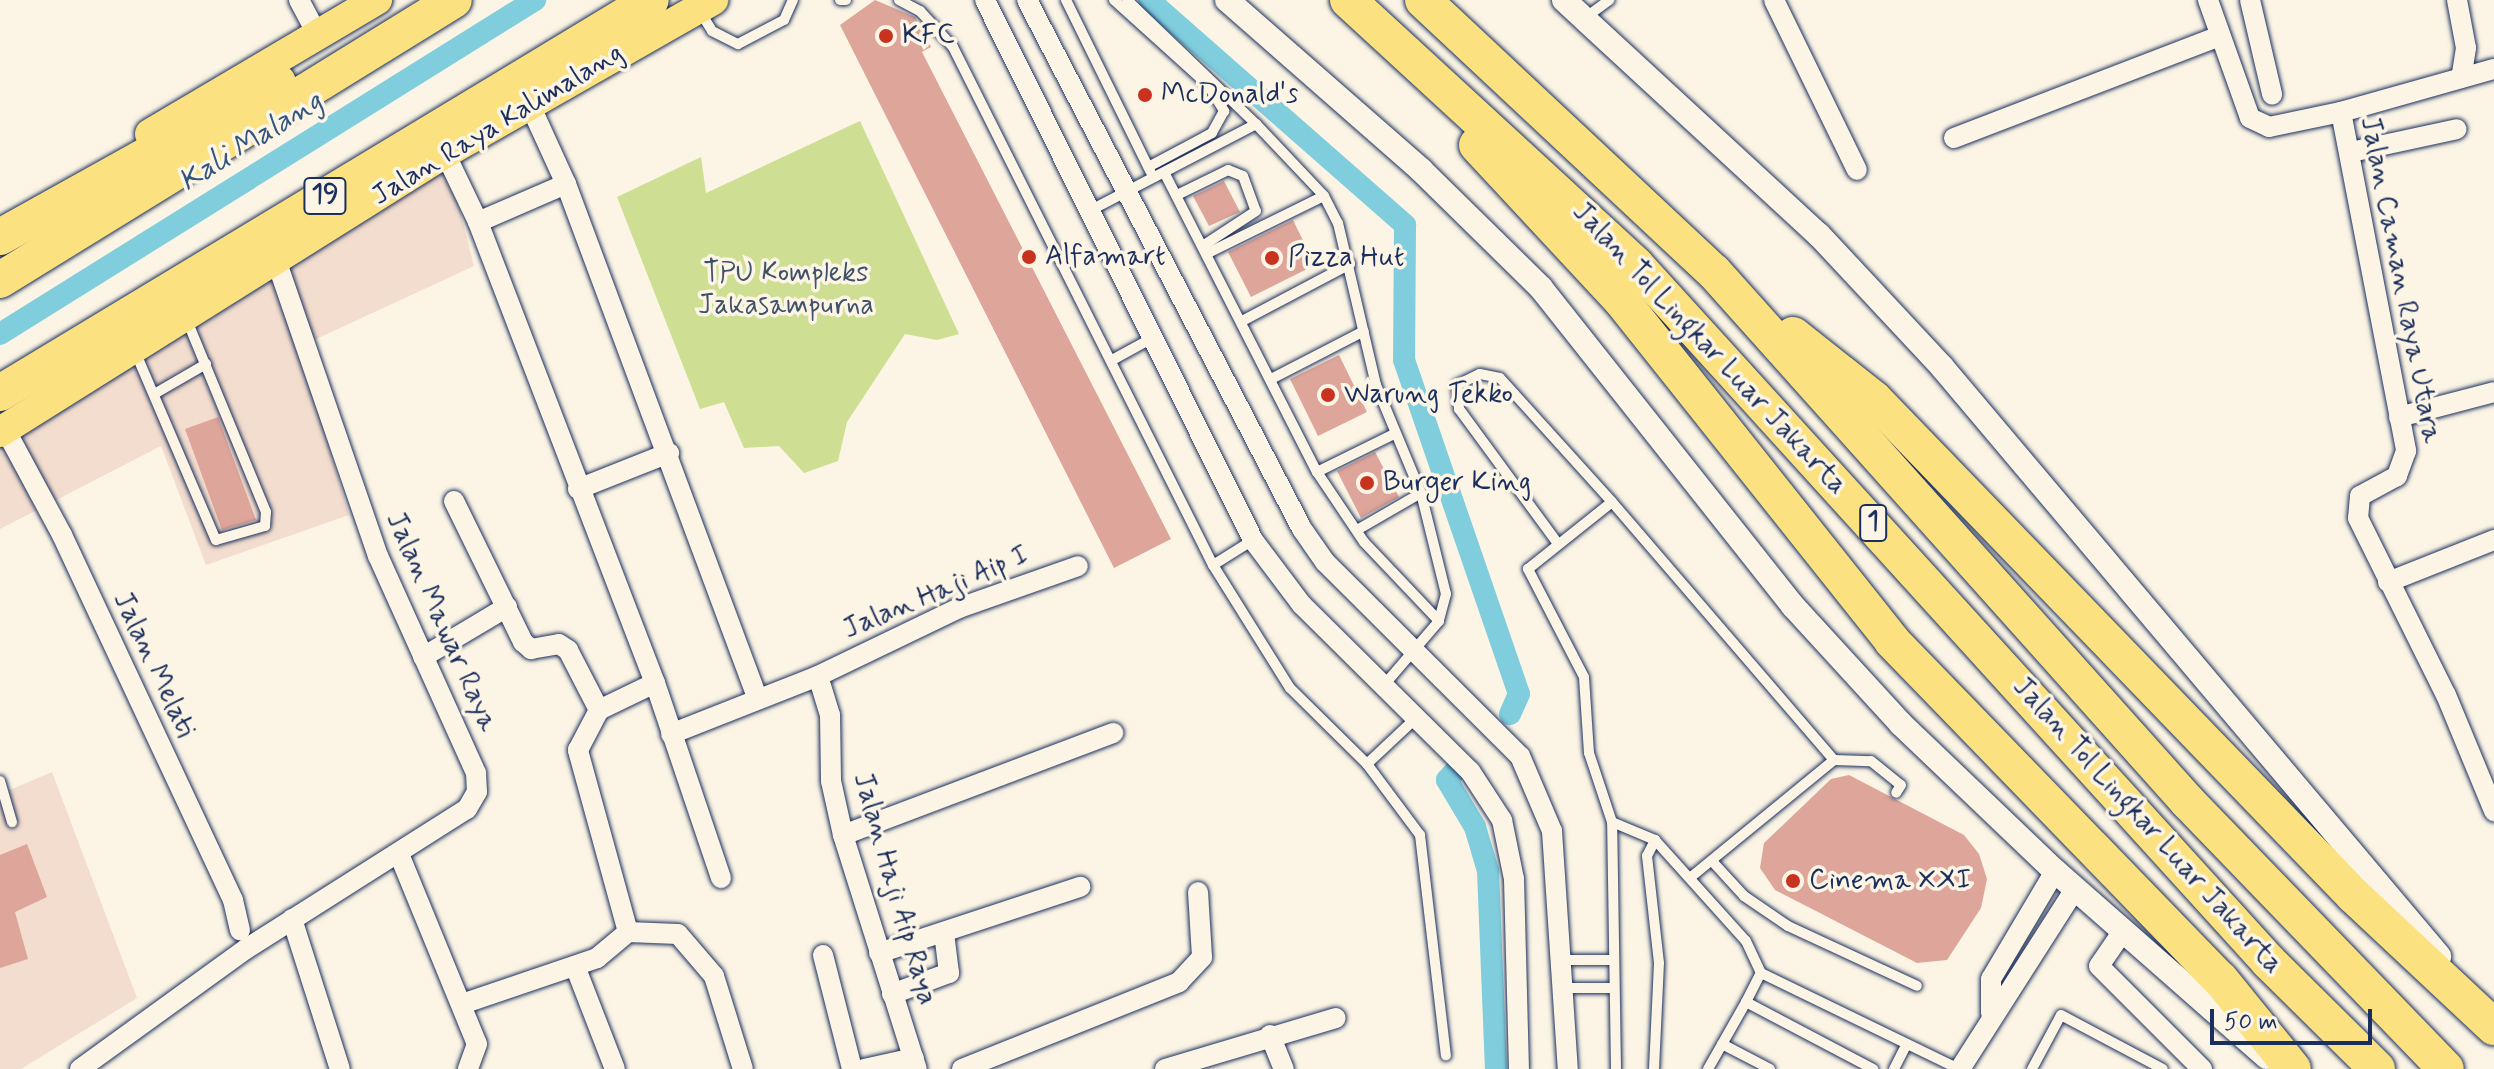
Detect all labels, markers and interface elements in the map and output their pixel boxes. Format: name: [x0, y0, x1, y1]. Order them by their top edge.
place label: KFC: [902, 19, 955, 53]
marker: KFC: [877, 27, 895, 45]
street label: Jalan Raya Kalimalang: [366, 36, 630, 214]
place label: McDonald's: [1161, 78, 1298, 112]
water label: Kali Malang: [173, 84, 329, 200]
marker: McDonald's: [1136, 86, 1154, 104]
street label: Jalan Caman Raya Utara: [2352, 117, 2448, 443]
road number: 19: [303, 174, 347, 218]
street label: Jalan Tol Lingkar Luar Jakarta: [1564, 196, 1854, 502]
place label: Alfamart: [1045, 240, 1166, 274]
place label: Pizza Hut: [1288, 241, 1402, 275]
marker: Alfamart: [1020, 248, 1038, 266]
marker: Pizza Hut: [1263, 249, 1281, 267]
park label: TPU Kompleks Jakasampurna: [698, 257, 874, 323]
place label: Warung Tekko: [1344, 378, 1512, 412]
marker: Warung Tekko: [1319, 386, 1337, 404]
place label: Burger King: [1383, 466, 1527, 500]
marker: Burger King: [1358, 474, 1376, 492]
road number: 1: [1859, 501, 1887, 545]
street label: Jalan Mawar Raya: [379, 510, 503, 734]
street label: Jalan Haji Aip I: [839, 539, 1033, 647]
street label: Jalan Melati: [105, 587, 201, 743]
street label: Jalan Tol Lingkar Luar Jakarta: [2005, 671, 2289, 981]
street label: Jalan Haji Aip Raya: [845, 769, 943, 1009]
place label: Cinema XXI: [1809, 864, 1971, 898]
marker: Cinema XXI: [1784, 872, 1802, 890]
scale bar: [2214, 993, 2376, 1043]
text: 50 m: [2224, 1007, 2278, 1038]

